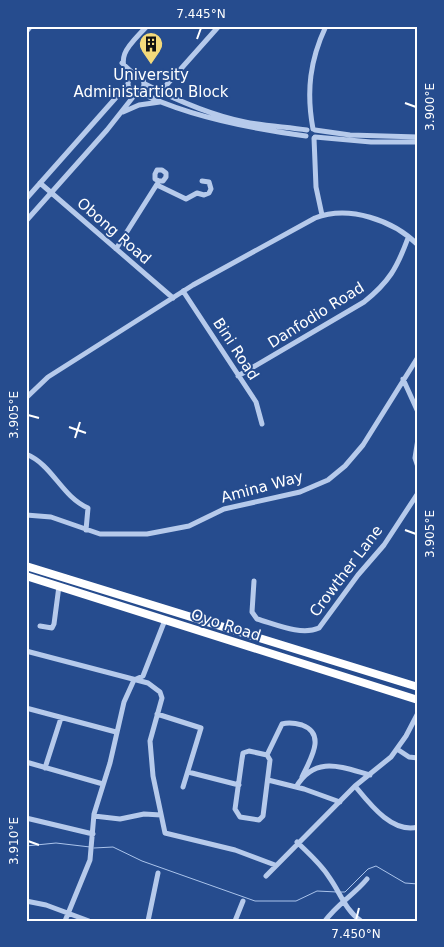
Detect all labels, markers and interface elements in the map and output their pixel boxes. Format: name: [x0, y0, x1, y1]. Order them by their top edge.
text: 7.445°N: [176, 7, 226, 21]
building icon: University Administartion Block: [138, 31, 164, 65]
place label: University Administartion Block: [73, 66, 229, 101]
text: 3.900°E: [423, 83, 437, 131]
street label: Obong Road: [73, 194, 155, 268]
street label: Danfodio Road: [265, 278, 367, 352]
street label: Bini Road: [209, 315, 263, 383]
text: 3.905°E: [7, 391, 21, 439]
street label: Amina Way: [219, 467, 305, 507]
text: 3.905°E: [423, 510, 437, 558]
street label: Crowther Lane: [306, 522, 386, 620]
street label: Oyo Road: [189, 605, 263, 645]
text: 3.910°E: [7, 817, 21, 865]
text: 7.450°N: [331, 927, 381, 941]

